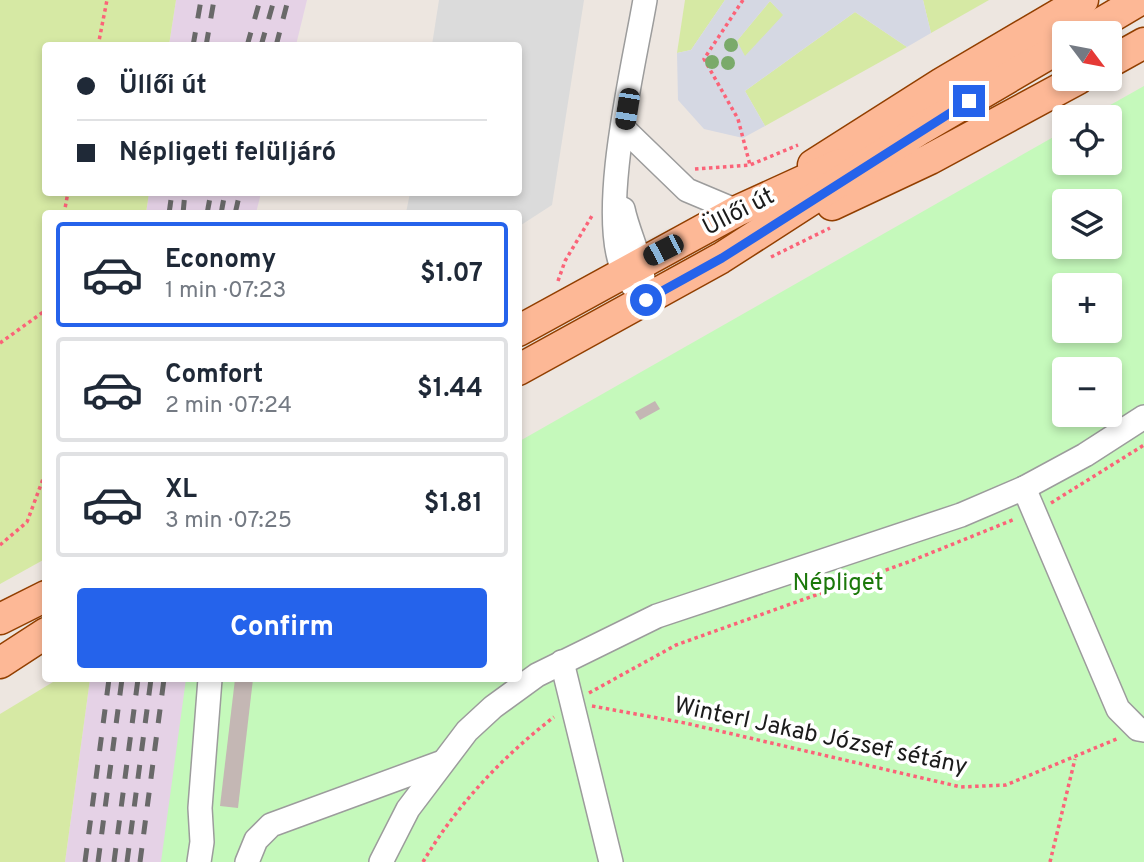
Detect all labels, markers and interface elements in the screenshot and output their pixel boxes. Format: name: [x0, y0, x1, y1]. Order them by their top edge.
north arrow: [1052, 21, 1122, 91]
map controls: [1052, 21, 1122, 427]
text: Üllői út: [119, 70, 207, 103]
route end: [953, 85, 985, 117]
car: [614, 87, 641, 131]
button: locate: [1052, 105, 1122, 175]
text: Népligeti felüljáró: [119, 137, 336, 170]
street label: Üllői út: [697, 180, 780, 244]
button: layers: [1052, 189, 1122, 259]
car: [640, 231, 687, 269]
icon: car: [81, 243, 144, 306]
text: Economy: [165, 244, 276, 277]
text: $1.07: [420, 258, 483, 291]
button: +: [1052, 273, 1122, 343]
text: 1 min · 07:23: [165, 277, 286, 306]
route start: [630, 284, 662, 316]
button: −: [1052, 357, 1122, 427]
icon: car: [81, 358, 144, 421]
text: Comfort: [165, 359, 263, 392]
text: $1.44: [417, 373, 483, 406]
text: 2 min · 07:24: [165, 392, 292, 421]
icon: car: [81, 473, 144, 536]
text: XL: [165, 474, 197, 507]
text: $1.81: [424, 488, 483, 521]
text: 3 min · 07:25: [165, 507, 292, 536]
park label: Népliget: [792, 569, 884, 599]
button: Confirm: [77, 588, 487, 668]
street label: Winterl Jakab József sétány: [671, 691, 970, 783]

